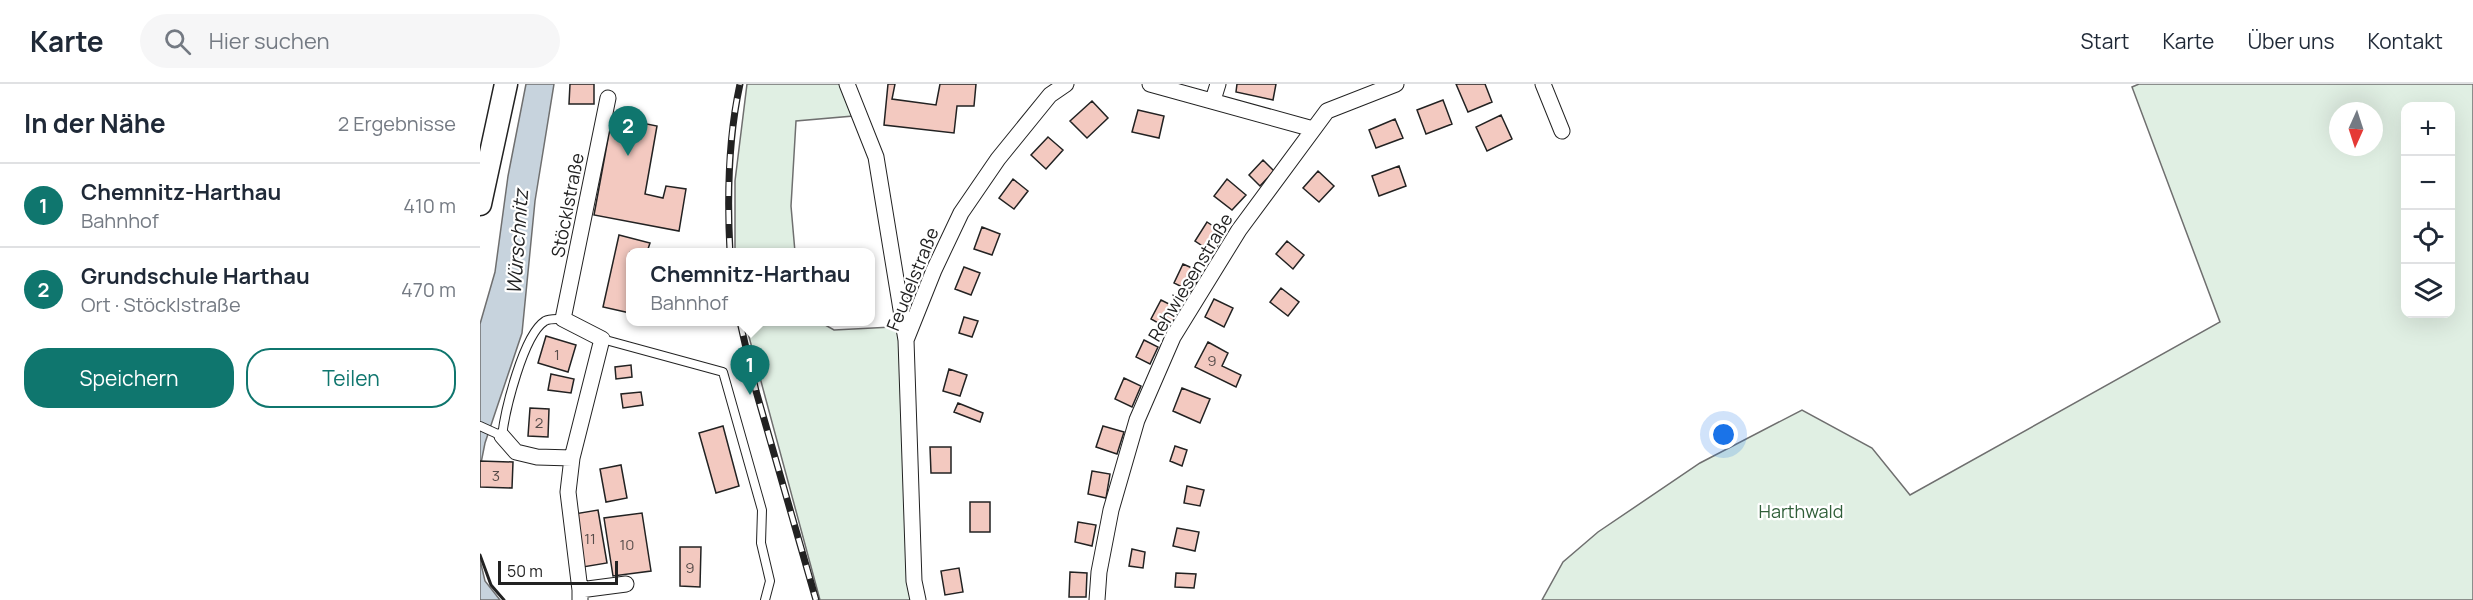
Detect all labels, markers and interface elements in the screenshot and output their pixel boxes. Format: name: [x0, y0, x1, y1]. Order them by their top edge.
search box: [140, 14, 560, 68]
text: Karte: [30, 22, 104, 60]
icon: search: [161, 25, 194, 58]
text: Hier suchen: [209, 26, 330, 56]
text: Start: [2080, 27, 2129, 55]
text: Karte: [2162, 27, 2214, 55]
text: Über uns: [2247, 27, 2335, 55]
text: Kontakt: [2368, 27, 2443, 55]
north arrow: [2329, 102, 2383, 156]
map controls: [2401, 102, 2455, 318]
button: +: [2401, 102, 2455, 156]
text: In der Nähe: [24, 105, 166, 141]
pin: 2: [608, 106, 648, 156]
text: 2 Ergebnisse: [338, 110, 456, 137]
street label: Stöcklstraße: [545, 151, 589, 259]
button: −: [2401, 156, 2455, 210]
text: Chemnitz-Harthau: [81, 177, 281, 207]
water label: Würschnitz: [500, 186, 534, 296]
text: 1: [39, 192, 48, 219]
text: 410 m: [403, 192, 456, 219]
text: Bahnhof: [81, 207, 159, 234]
street label: Rehwiesenstraße: [1142, 208, 1238, 346]
button: locate: [2401, 210, 2455, 264]
street label: Feudelstraße: [880, 224, 944, 334]
popup: [626, 248, 875, 326]
text: Chemnitz-Harthau: [650, 259, 851, 289]
text: Grundschule Harthau: [81, 261, 310, 291]
button: layers: [2401, 264, 2455, 318]
text: 2: [38, 276, 49, 303]
text: 470 m: [401, 276, 456, 303]
text: Bahnhof: [650, 289, 728, 316]
text: Ort · Stöcklstraße: [81, 291, 241, 318]
house number: 1: [554, 344, 560, 365]
pin: 1: [730, 346, 770, 395]
button: Speichern: [24, 348, 234, 408]
button: Teilen: [246, 348, 456, 408]
house number: 9: [1207, 350, 1217, 371]
house number: 2: [535, 412, 543, 433]
your location: [1709, 420, 1738, 449]
house number: 3: [492, 465, 500, 486]
park label: Harthwald: [1759, 499, 1843, 523]
house number: 11: [584, 528, 596, 549]
house number: 10: [620, 534, 635, 555]
house number: 9: [685, 557, 695, 578]
scale bar: [498, 558, 618, 586]
text: 50 m: [507, 560, 543, 582]

